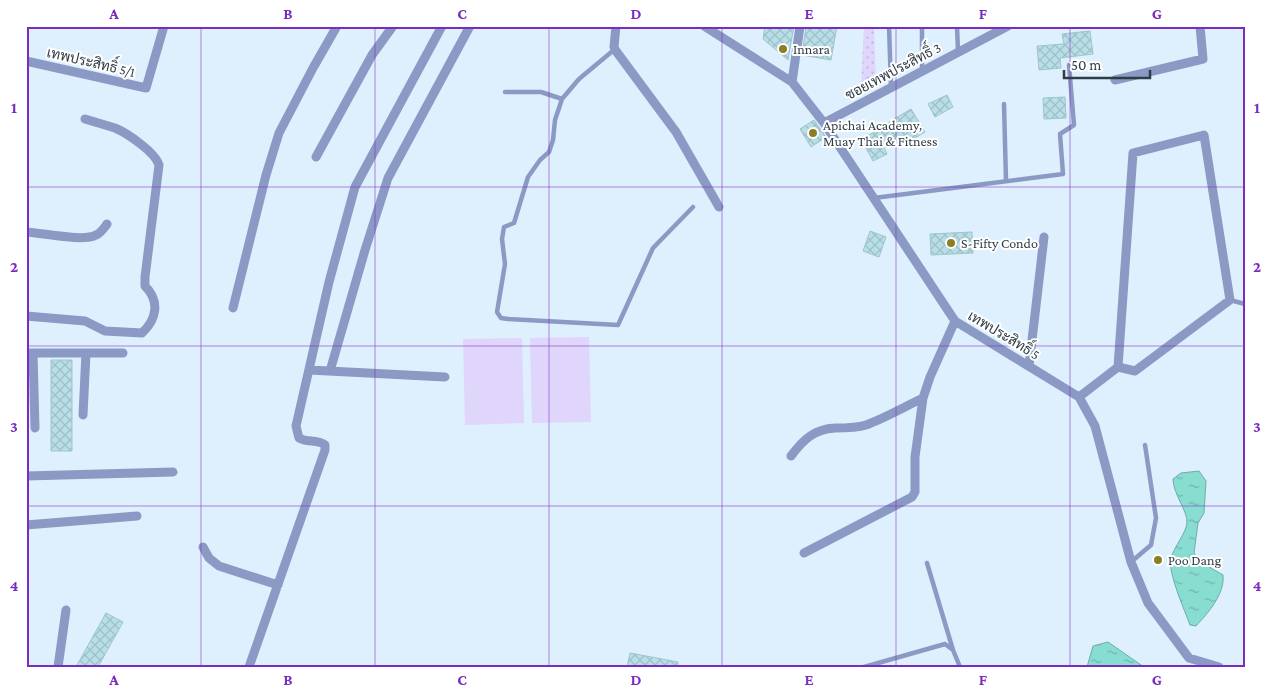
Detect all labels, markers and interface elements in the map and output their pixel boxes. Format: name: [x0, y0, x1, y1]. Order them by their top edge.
text: A: [108, 5, 119, 22]
text: B: [283, 5, 293, 22]
text: C: [457, 5, 467, 22]
text: D: [630, 5, 642, 22]
text: E: [804, 5, 814, 22]
text: F: [979, 5, 988, 22]
text: G: [1152, 5, 1162, 22]
street label: ซอยเทพประสิทธิ์ 3: [840, 35, 944, 103]
street label: เทพประสิทธิ์ 5/1: [45, 40, 138, 80]
place label: Innara: [793, 41, 830, 57]
marker: Innara: [777, 43, 789, 55]
scale bar: [1064, 48, 1150, 80]
text: 50 m: [1071, 57, 1101, 73]
text: 1: [11, 99, 17, 116]
text: 1: [1254, 99, 1260, 116]
place label: Apichai Academy, Muay Thai & Fitness: [823, 117, 938, 149]
marker: Apichai Academy, Muay Thai & Fitness: [807, 127, 819, 139]
place label: S-Fifty Condo: [961, 235, 1038, 251]
marker: S-Fifty Condo: [945, 237, 957, 249]
text: 2: [10, 258, 18, 275]
text: 2: [1253, 258, 1261, 275]
street label: เทพประสิทธิ์ 5: [965, 304, 1045, 363]
text: 3: [10, 418, 18, 435]
text: 3: [1253, 418, 1261, 435]
place label: Poo Dang: [1168, 552, 1222, 568]
marker: Poo Dang: [1152, 554, 1164, 566]
text: 4: [10, 577, 19, 594]
text: 4: [1253, 577, 1262, 594]
text: A: [108, 671, 119, 688]
text: B: [283, 671, 293, 688]
text: C: [457, 671, 467, 688]
text: D: [630, 671, 642, 688]
text: E: [804, 671, 814, 688]
text: F: [979, 671, 988, 688]
text: G: [1152, 671, 1162, 688]

